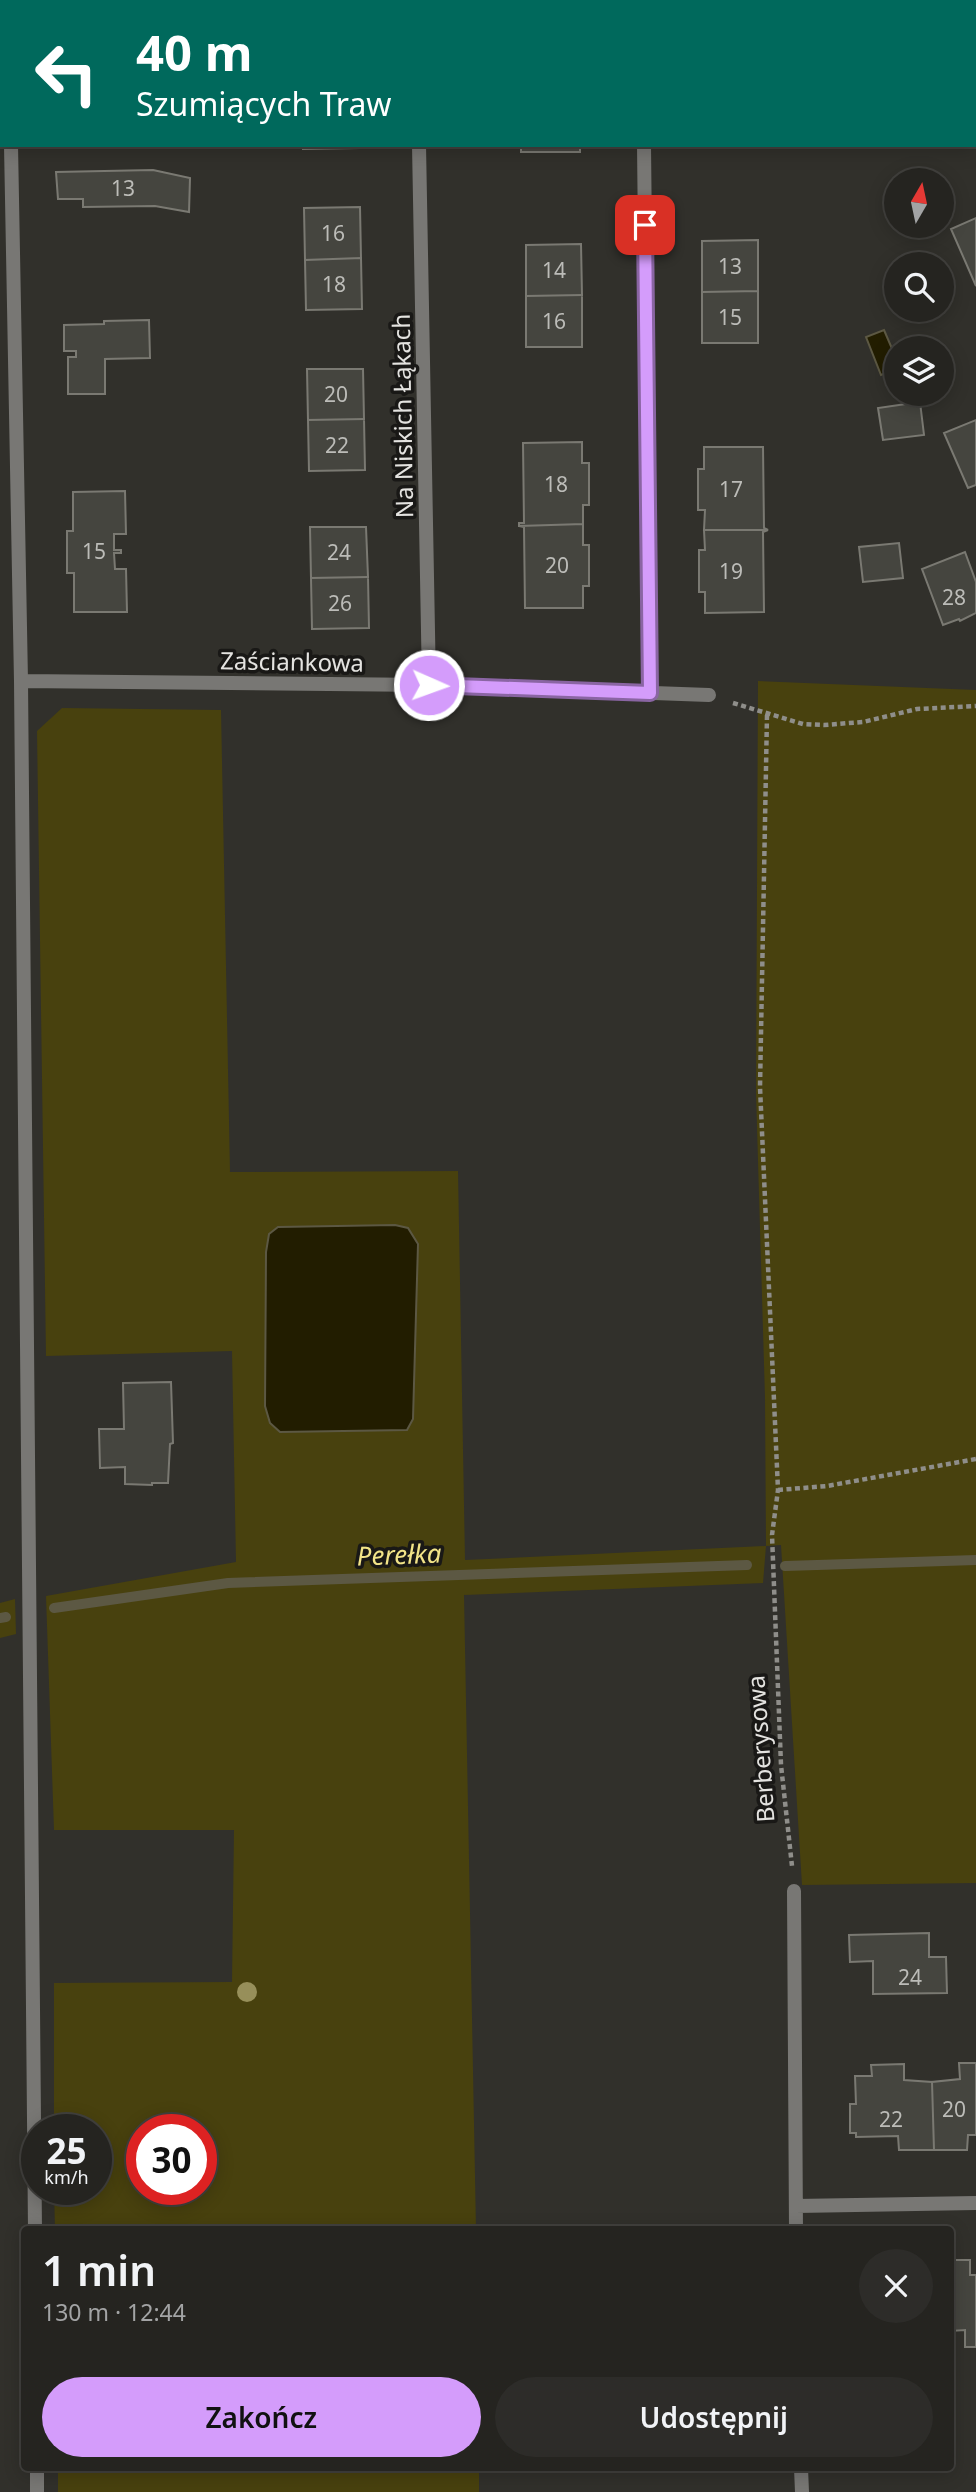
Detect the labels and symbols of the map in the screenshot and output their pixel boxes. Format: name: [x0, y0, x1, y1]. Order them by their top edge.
north arrow: [884, 168, 954, 238]
house number: 13: [111, 174, 135, 202]
pin: [615, 195, 675, 255]
house number: 16: [321, 219, 345, 247]
house number: 13: [718, 252, 742, 280]
house number: 14: [542, 256, 566, 284]
house number: 18: [322, 270, 346, 298]
house number: 15: [718, 303, 742, 331]
house number: 16: [542, 307, 566, 335]
street label: Na Niskich Łąkach: [384, 314, 420, 518]
house number: 20: [324, 380, 348, 408]
house number: 22: [325, 431, 349, 459]
house number: 18: [544, 470, 568, 498]
house number: 17: [719, 475, 743, 503]
house number: 15: [82, 537, 106, 565]
house number: 24: [327, 538, 351, 566]
house number: 20: [545, 551, 569, 579]
house number: 19: [719, 557, 743, 585]
house number: 28: [942, 583, 966, 611]
house number: 26: [328, 589, 352, 617]
street label: Zaściankowa: [220, 643, 364, 679]
position arrow: [392, 648, 466, 722]
water label: Perełka: [356, 1535, 442, 1573]
street label: Berberysowa: [738, 1674, 782, 1824]
house number: 24: [898, 1963, 922, 1991]
house number: 20: [942, 2095, 966, 2123]
house number: 22: [879, 2105, 903, 2133]
speed limit sign: 30: [126, 2114, 217, 2205]

